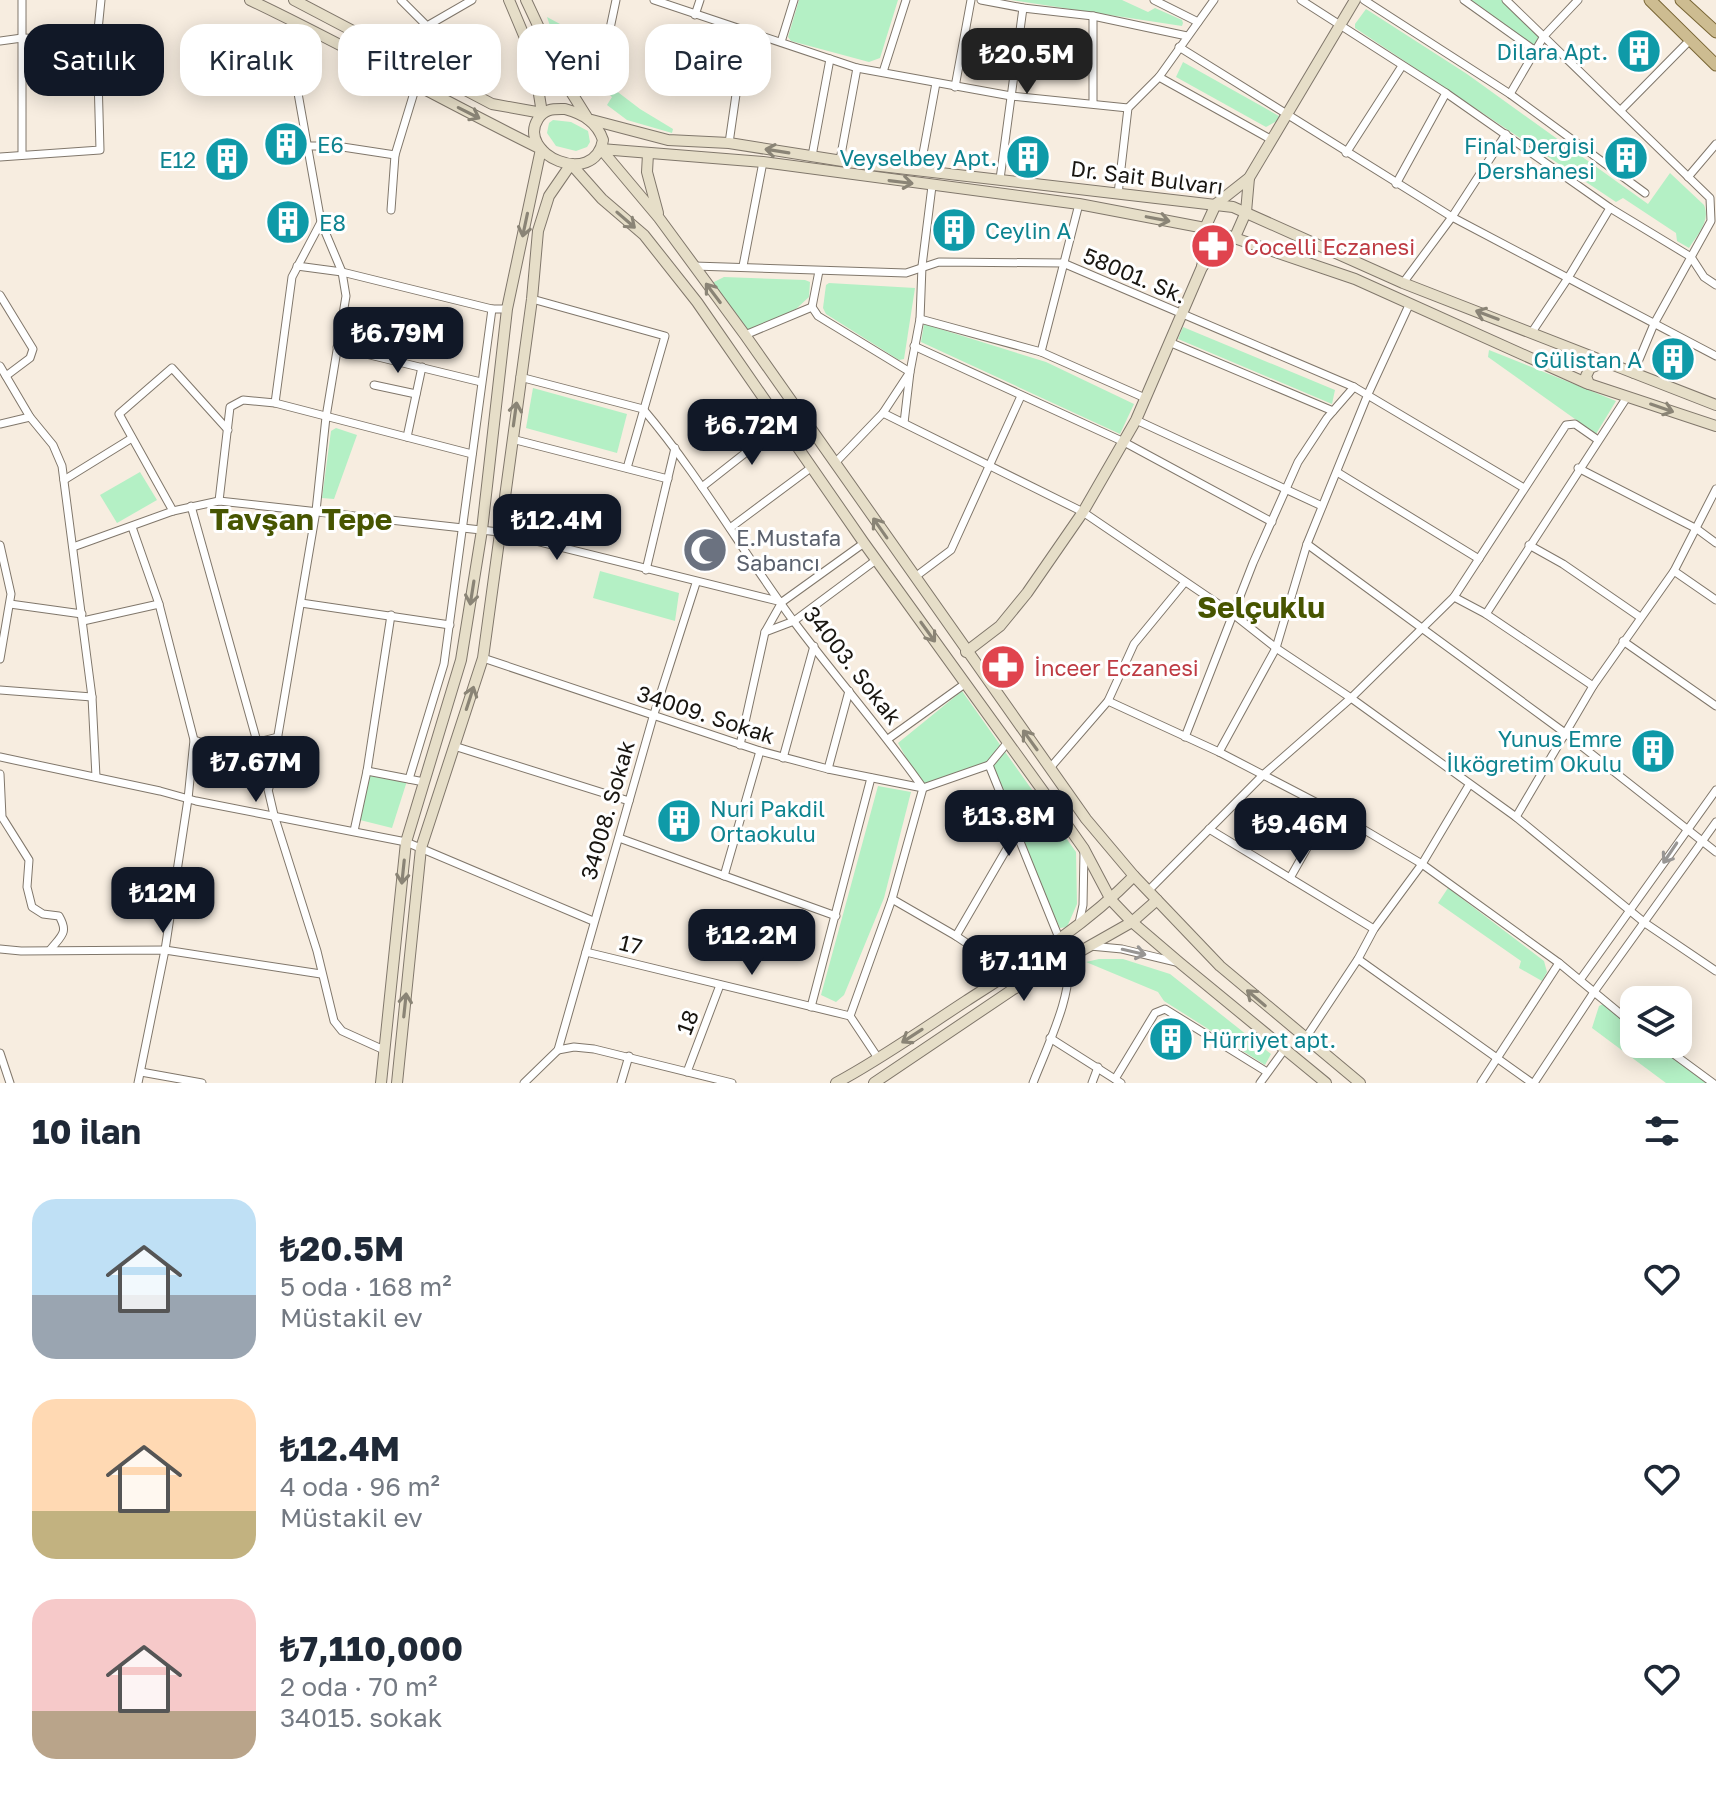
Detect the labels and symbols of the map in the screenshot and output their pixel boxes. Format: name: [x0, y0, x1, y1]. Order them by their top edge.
building icon: Dilara Apt.: [1615, 27, 1663, 75]
pin: ₺20.5M: [962, 28, 1092, 96]
place label: Dilara Apt.: [1497, 38, 1608, 65]
one-way arrow: [456, 106, 480, 122]
building icon: E6: [262, 120, 310, 168]
place label: E6: [317, 131, 344, 158]
place label: Final Dergisi Dershanesi: [1464, 132, 1595, 184]
building icon: Veyselbey Apt.: [1004, 133, 1052, 181]
building icon: Final Dergisi Dershanesi: [1602, 134, 1650, 182]
building icon: E12: [203, 135, 251, 183]
one-way arrow: [765, 142, 790, 157]
place label: Veyselbey Apt.: [839, 144, 997, 171]
place label: E12: [159, 146, 196, 173]
street label: Dr. Sait Bulvarı: [1069, 154, 1225, 200]
one-way arrow: [888, 175, 913, 190]
building icon: E8: [264, 198, 312, 246]
building icon: Ceylin A: [930, 206, 978, 254]
place label: E8: [319, 209, 346, 236]
one-way arrow: [615, 210, 636, 228]
one-way arrow: [517, 212, 532, 238]
one-way arrow: [1145, 213, 1170, 228]
place label: Ceylin A: [985, 217, 1072, 244]
pharmacy icon: Cocelli Eczanesi: [1189, 222, 1237, 270]
place label: Cocelli Eczanesi: [1244, 233, 1415, 260]
street label: 58001. Sk.: [1079, 241, 1191, 309]
one-way arrow: [705, 283, 722, 304]
pin: ₺6.79M: [333, 307, 463, 375]
one-way arrow: [1475, 307, 1500, 321]
building icon: Gülistan A: [1649, 335, 1697, 383]
place label: Gülistan A: [1534, 346, 1642, 373]
pin: ₺6.72M: [687, 399, 817, 467]
one-way arrow: [508, 402, 523, 427]
one-way arrow: [1650, 402, 1675, 417]
pin: ₺12.4M: [492, 494, 622, 562]
district label: Tavşan Tepe: [210, 501, 392, 537]
one-way arrow: [872, 517, 888, 539]
place label: E.Mustafa Sabancı: [736, 524, 841, 576]
mosque icon: E.Mustafa Sabancı: [681, 526, 729, 574]
one-way arrow: [464, 580, 479, 605]
district label: Selçuklu: [1197, 589, 1325, 625]
street label: 34003. Sokak: [798, 600, 908, 730]
one-way arrow: [920, 621, 937, 642]
pharmacy icon: İnceer Eczanesi: [979, 643, 1027, 691]
place label: İnceer Eczanesi: [1034, 654, 1199, 681]
street label: 34009. Sokak: [634, 679, 778, 749]
one-way arrow: [463, 686, 478, 711]
place label: Yunus Emre İlköğretim Okulu: [1446, 725, 1622, 777]
building icon: Yunus Emre İlköğretim Okulu: [1629, 727, 1677, 775]
one-way arrow: [1022, 730, 1038, 752]
pin: ₺7.67M: [191, 736, 321, 804]
street label: 34008. Sokak: [574, 737, 640, 883]
pin: ₺13.8M: [944, 790, 1074, 858]
place label: Nuri Pakdil Ortaokulu: [710, 795, 825, 847]
building icon: Nuri Pakdil Ortaokulu: [655, 797, 703, 845]
pin: ₺9.46M: [1235, 798, 1365, 866]
one-way arrow: [1662, 841, 1678, 863]
one-way arrow: [395, 858, 410, 885]
pin: ₺12M: [116, 867, 210, 935]
pin: ₺12.2M: [687, 909, 817, 977]
street label: 17: [617, 928, 645, 960]
pin: ₺7.11M: [959, 935, 1089, 1003]
one-way arrow: [1121, 945, 1146, 960]
one-way arrow: [1246, 989, 1267, 1007]
one-way arrow: [398, 992, 413, 1019]
street label: 18: [670, 1006, 704, 1038]
building icon: Hürriyet apt.: [1147, 1015, 1195, 1063]
place label: Hürriyet apt.: [1202, 1026, 1336, 1053]
one-way arrow: [902, 1028, 924, 1045]

